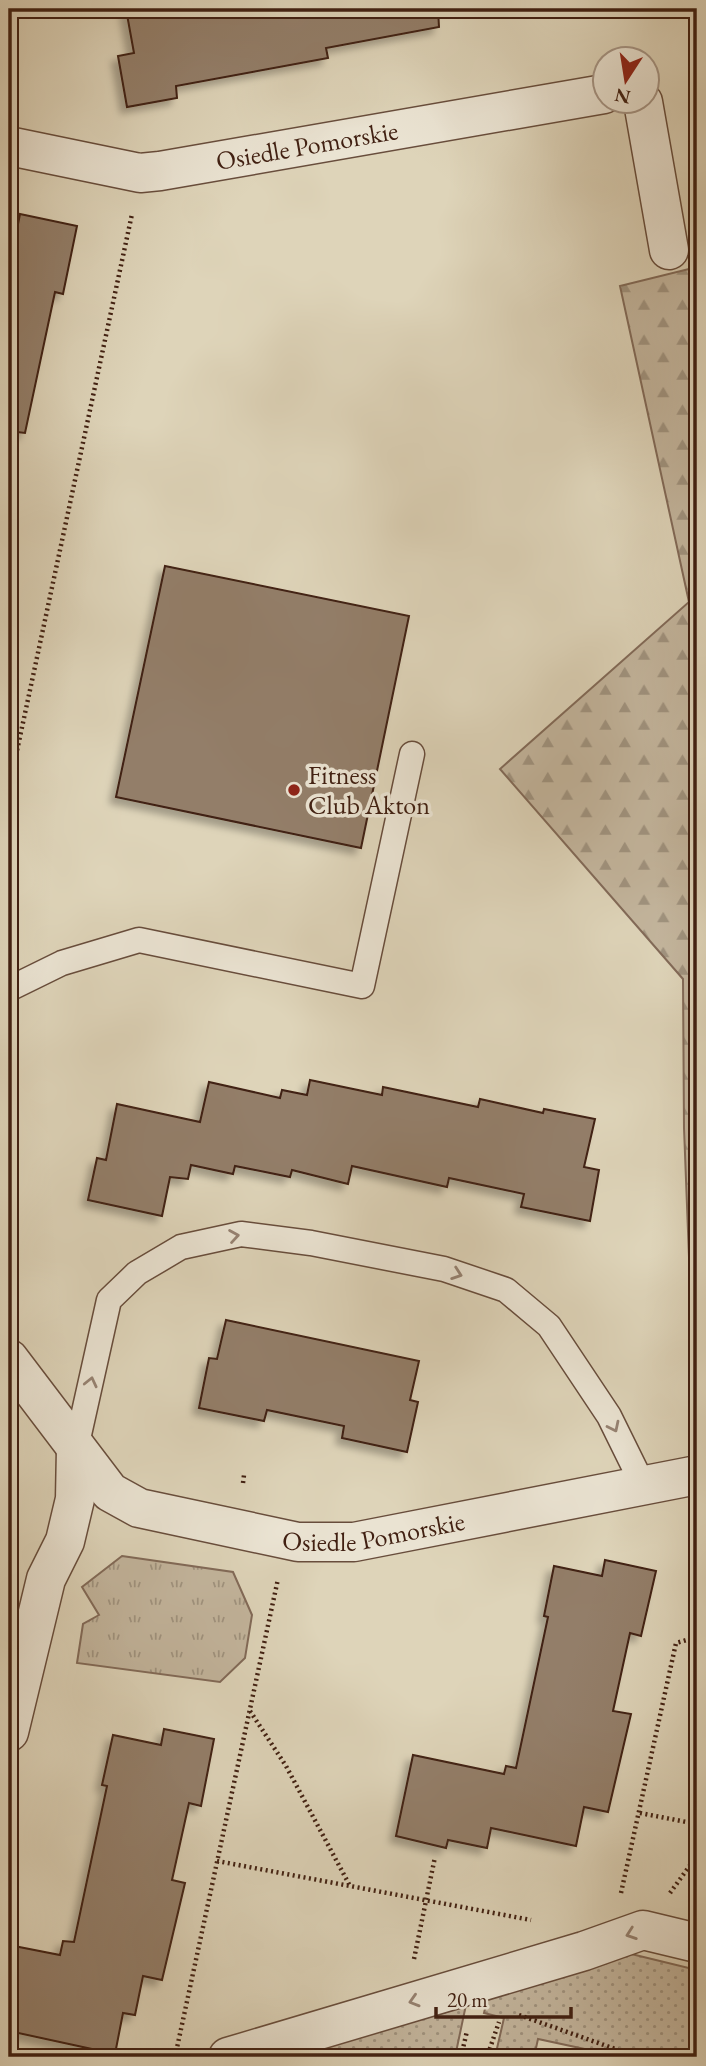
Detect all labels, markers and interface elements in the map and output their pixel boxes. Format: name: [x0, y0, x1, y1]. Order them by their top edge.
north arrow: [590, 46, 660, 116]
text: N: [612, 82, 633, 110]
street label: Osiedle Pomorskie: [213, 113, 401, 178]
place label: Fitness Club Akton: [308, 758, 430, 822]
marker: Fitness Club Akton: [286, 782, 302, 798]
one-way arrow: [228, 1229, 240, 1244]
one-way arrow: [450, 1266, 463, 1280]
one-way arrow: [82, 1376, 97, 1388]
one-way arrow: [606, 1420, 620, 1432]
street label: Osiedle Pomorskie: [279, 1504, 468, 1559]
one-way arrow: [626, 1926, 638, 1940]
scale bar: [436, 1975, 571, 2019]
text: 20 m: [447, 1986, 488, 2013]
one-way arrow: [408, 1993, 420, 2008]

